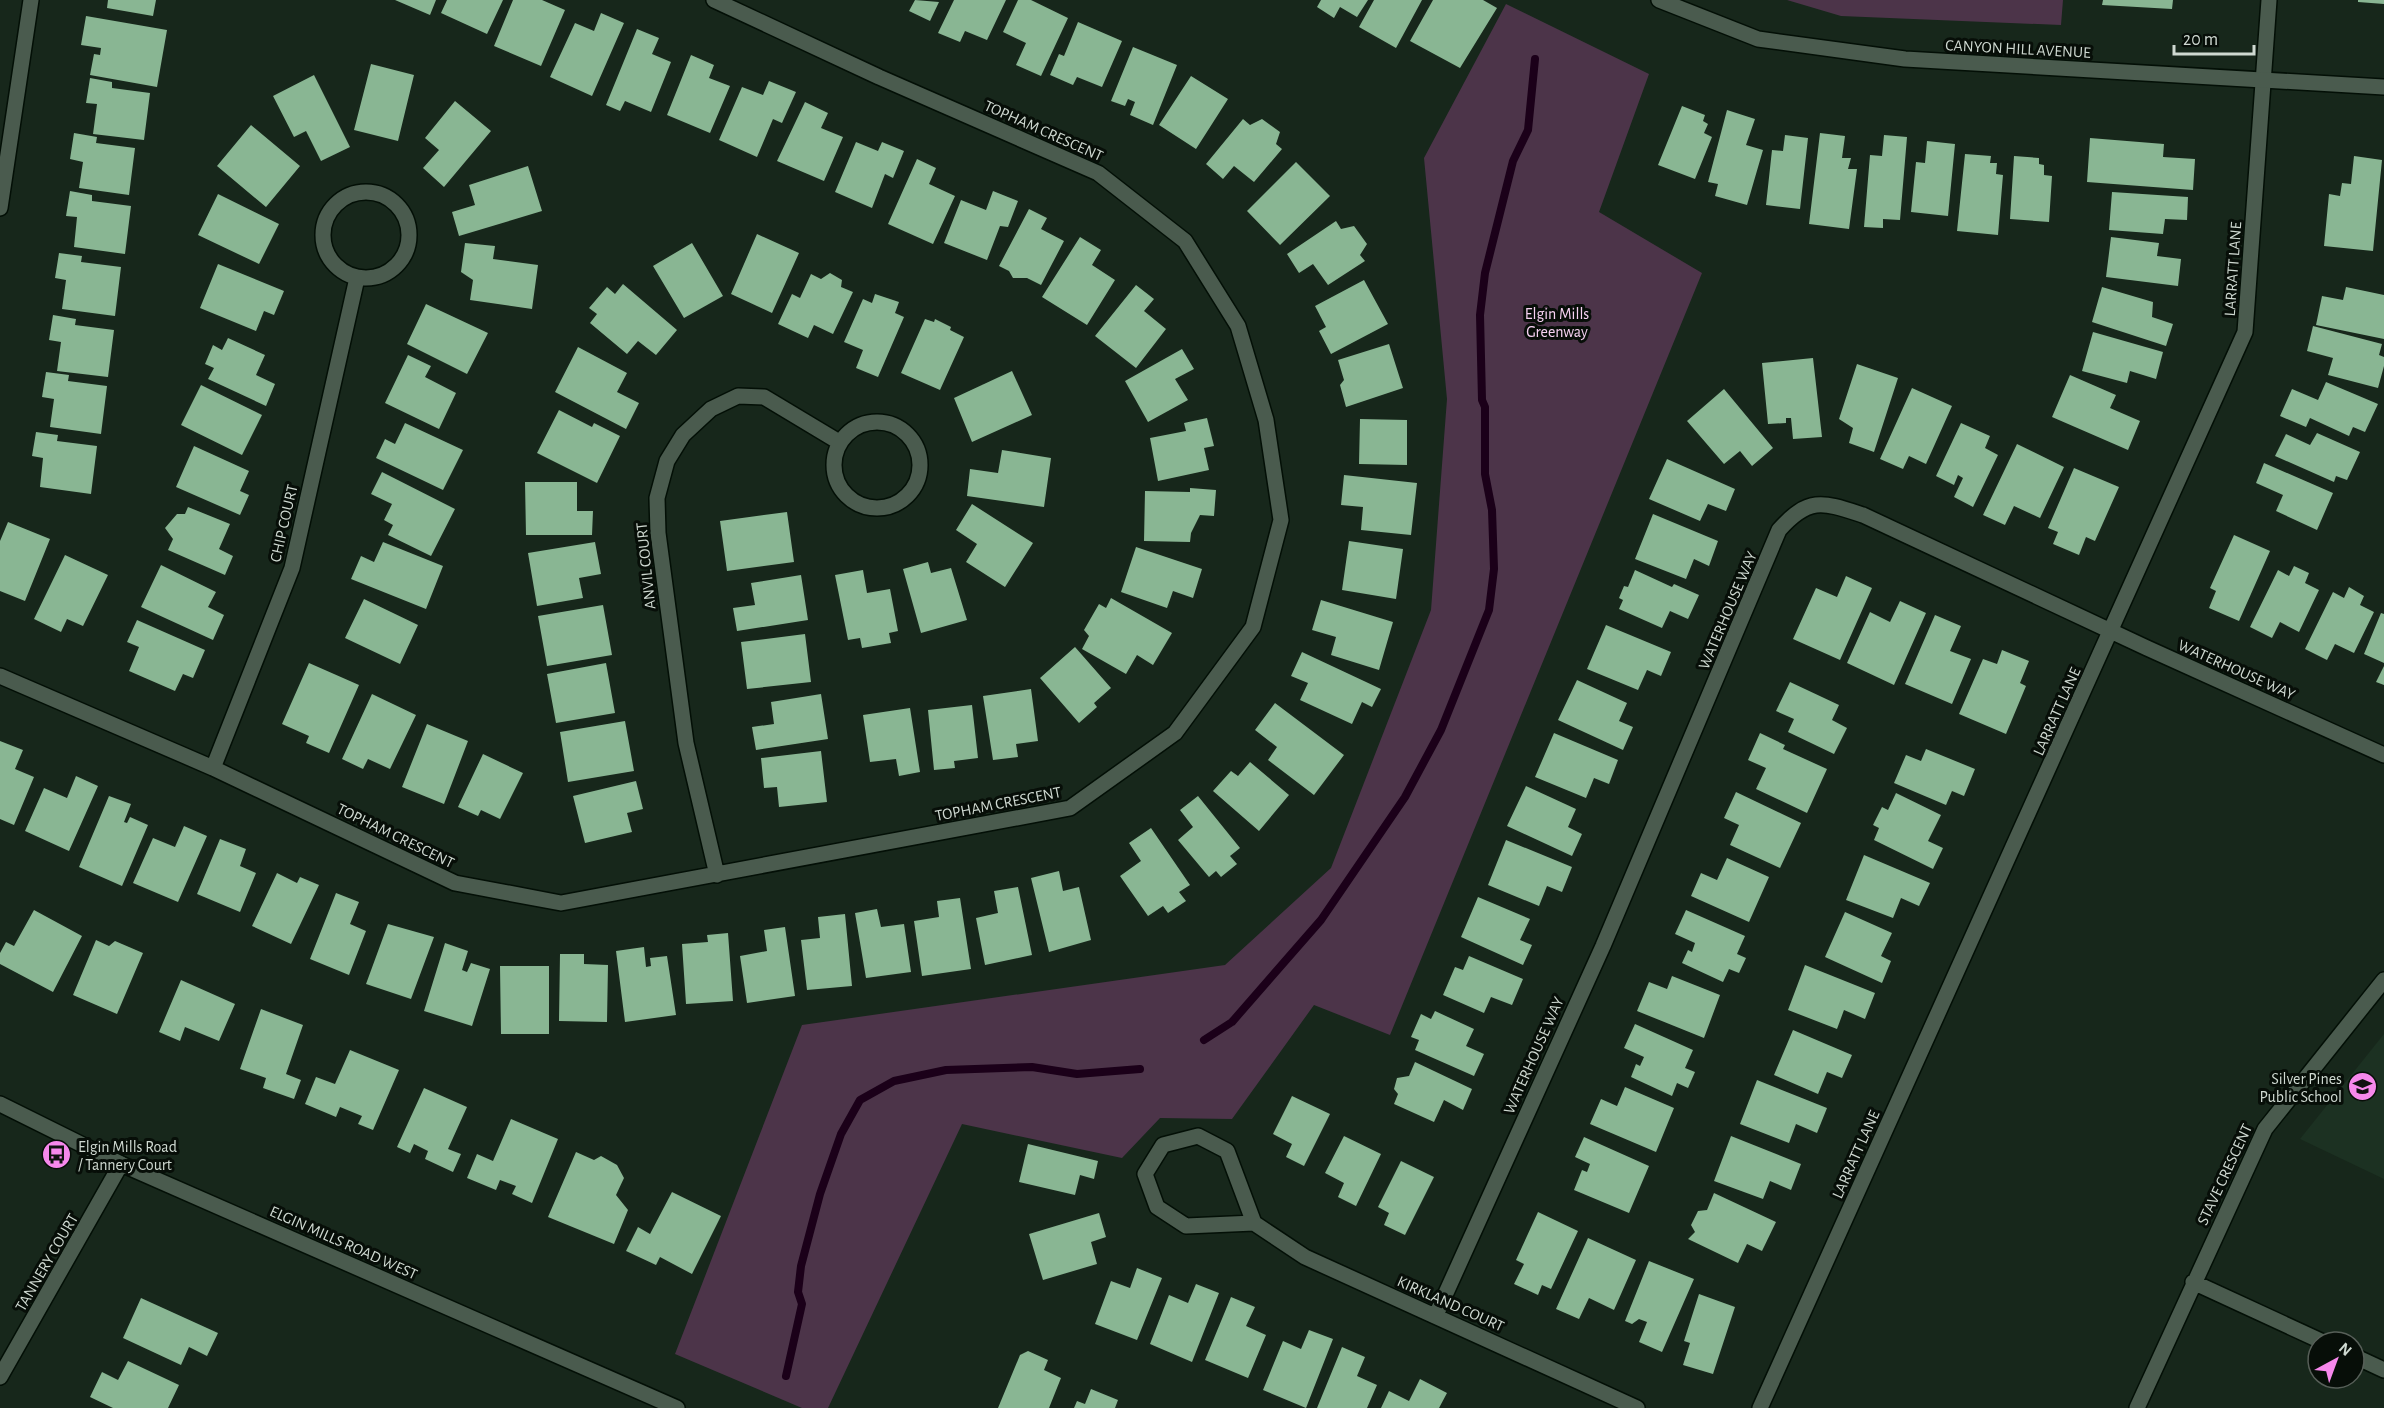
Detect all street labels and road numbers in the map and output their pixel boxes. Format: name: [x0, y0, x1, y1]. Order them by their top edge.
street label: CANYON HILL AVENUE: [1945, 37, 2091, 61]
street label: TOPHAM CRESCENT: [982, 98, 1106, 164]
street label: LARRATT LANE: [2222, 221, 2244, 317]
street label: CHIP COURT: [267, 483, 301, 564]
street label: ANVIL COURT: [633, 522, 659, 610]
street label: WATERHOUSE WAY: [1696, 549, 1760, 672]
street label: WATERHOUSE WAY: [2176, 637, 2298, 703]
street label: LARRATT LANE: [2030, 665, 2084, 758]
street label: TOPHAM CRESCENT: [934, 784, 1063, 824]
street label: TOPHAM CRESCENT: [334, 801, 457, 871]
street label: WATERHOUSE WAY: [1501, 994, 1567, 1116]
street label: LARRATT LANE: [1829, 1108, 1883, 1201]
street label: STAVE CRESCENT: [2195, 1121, 2255, 1227]
street label: ELGIN MILLS ROAD WEST: [267, 1203, 420, 1283]
street label: TANNERY COURT: [12, 1211, 81, 1314]
street label: KIRKLAND COURT: [1395, 1273, 1507, 1335]

